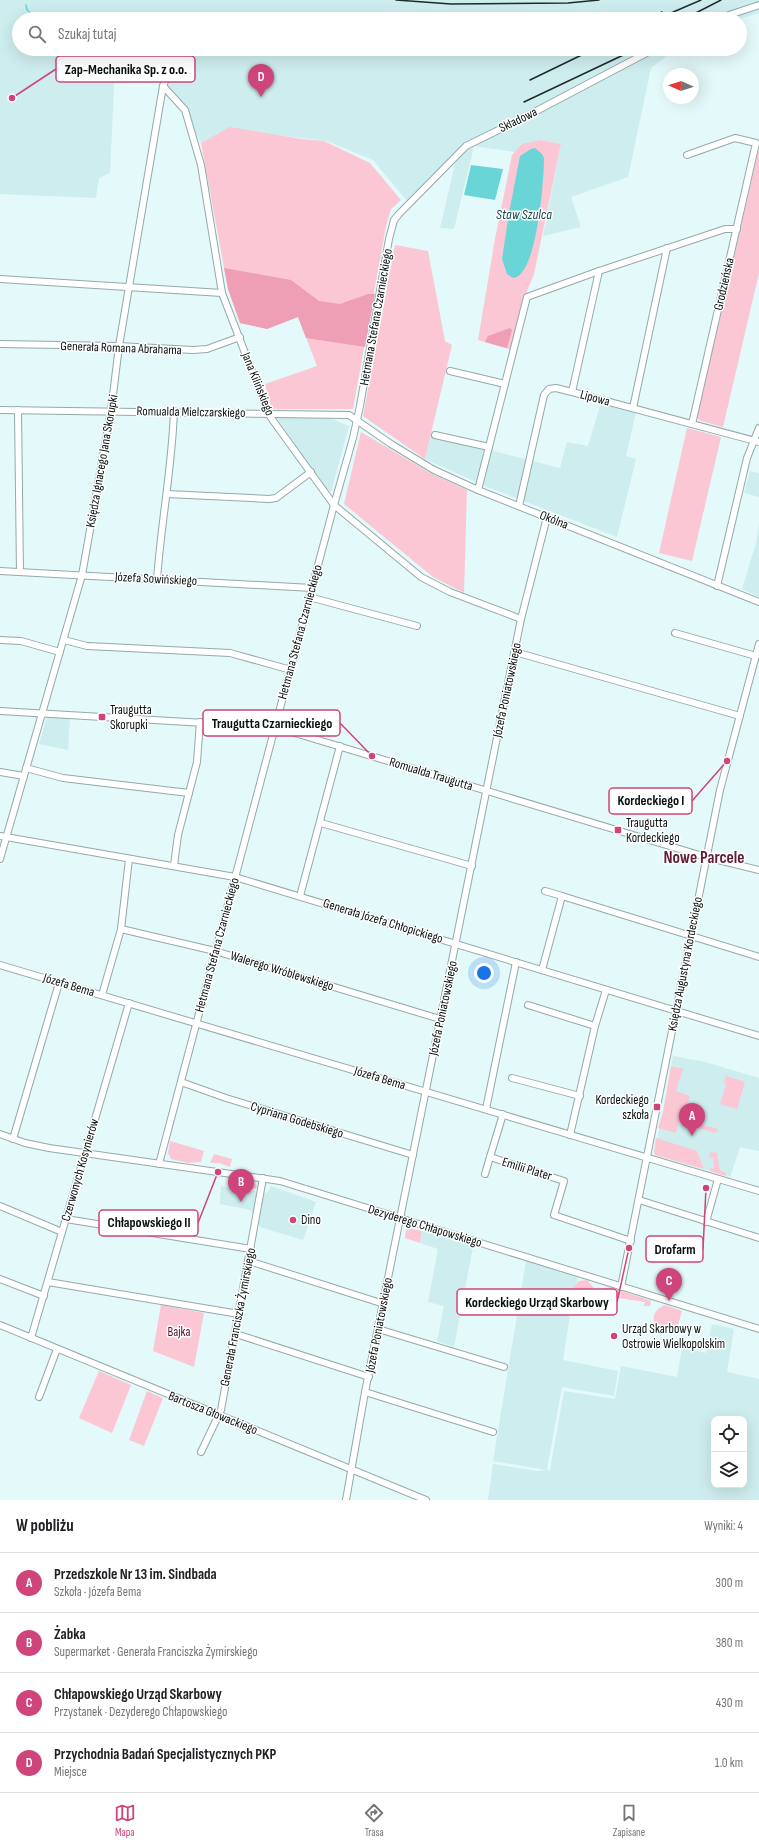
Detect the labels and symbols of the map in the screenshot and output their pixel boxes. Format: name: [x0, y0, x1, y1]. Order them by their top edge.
callout: Zap-Mechanika Sp. z o.o.: [56, 56, 195, 82]
text: Zap-Mechanika Sp. z o.o.: [65, 61, 187, 78]
pin: D: [248, 64, 274, 97]
north arrow: [663, 68, 699, 104]
street label: Składowa: [496, 104, 540, 136]
water label: Staw Szulca: [496, 206, 552, 223]
street label: Hetmana Stefana Czarnieckiego: [356, 247, 396, 387]
street label: Grodzieńska: [710, 256, 738, 312]
street label: Generała Romana Abrahama: [60, 338, 182, 358]
street label: Jana Kilińskiego: [238, 349, 278, 418]
street label: Lipowa: [578, 386, 612, 410]
street label: Księdza Ignacego Jana Skorupki: [82, 393, 122, 529]
street label: Romualda Mielczarskiego: [136, 403, 246, 421]
street label: Okólna: [537, 507, 571, 533]
street label: Hetmana Stefana Czarnieckiego: [274, 563, 326, 701]
street label: Józefa Sowińskiego: [113, 569, 198, 589]
street label: Józefa Poniatowskiego: [489, 641, 525, 740]
place label: Traugutta Skorupki: [110, 702, 152, 733]
callout: Traugutta Czarnieckiego: [203, 710, 340, 736]
marker: Traugutta Skorupki: [97, 712, 107, 722]
text: Traugutta Czarnieckiego: [212, 715, 332, 732]
street label: Romualda Traugutta: [387, 754, 475, 794]
callout: Kordeckiego I: [609, 788, 692, 814]
text: Kordeckiego I: [618, 792, 684, 809]
place label: Traugutta Kordeckiego: [626, 815, 680, 846]
marker: Traugutta Kordeckiego: [613, 825, 623, 835]
district label: Nowe Parcele: [663, 848, 745, 868]
street label: Hetmana Stefana Czarnieckiego: [191, 876, 243, 1014]
street label: Generała Józefa Chłopickiego: [321, 895, 445, 947]
street label: Księdza Augustyna Kordeckiego: [664, 895, 706, 1033]
street label: Walerego Wróblewskiego: [228, 948, 336, 994]
street label: Józefa Poniatowskiego: [425, 959, 461, 1058]
your location: [474, 963, 494, 983]
street label: Józefa Bema: [40, 969, 97, 1000]
street label: Józefa Bema: [351, 1062, 408, 1093]
place label: Kordeckiego szkoła: [595, 1092, 649, 1123]
street label: Cypriana Godebskiego: [249, 1098, 345, 1142]
marker: Kordeckiego szkoła: [652, 1102, 662, 1112]
pin: A: [679, 1103, 705, 1136]
street label: Czerwonych Kosynierów: [58, 1116, 102, 1223]
street label: Emilii Plater: [500, 1154, 554, 1184]
pin: B: [228, 1169, 254, 1202]
street label: Dezyderego Chłapowskiego: [366, 1201, 484, 1251]
callout: Chłapowskiego II: [99, 1210, 198, 1236]
place label: Dino: [301, 1212, 321, 1228]
text: Chłapowskiego II: [108, 1214, 191, 1231]
marker: Dino: [288, 1215, 298, 1225]
callout: Drofarm: [646, 1236, 703, 1262]
text: Drofarm: [654, 1241, 696, 1258]
street label: Generała Franciszka Żymirskiego: [216, 1246, 259, 1388]
pin: C: [656, 1268, 682, 1301]
street label: Józefa Poniatowskiego: [362, 1276, 396, 1375]
callout: Kordeckiego Urząd Skarbowy: [457, 1289, 617, 1315]
text: Kordeckiego Urząd Skarbowy: [465, 1294, 609, 1311]
place label: Urząd Skarbowy w Ostrowie Wielkopolskim: [622, 1321, 725, 1352]
park label: Bajka: [167, 1324, 191, 1340]
marker: Urząd Skarbowy w Ostrowie Wielkopolskim: [609, 1331, 619, 1341]
street label: Bartosza Głowackiego: [166, 1388, 260, 1438]

